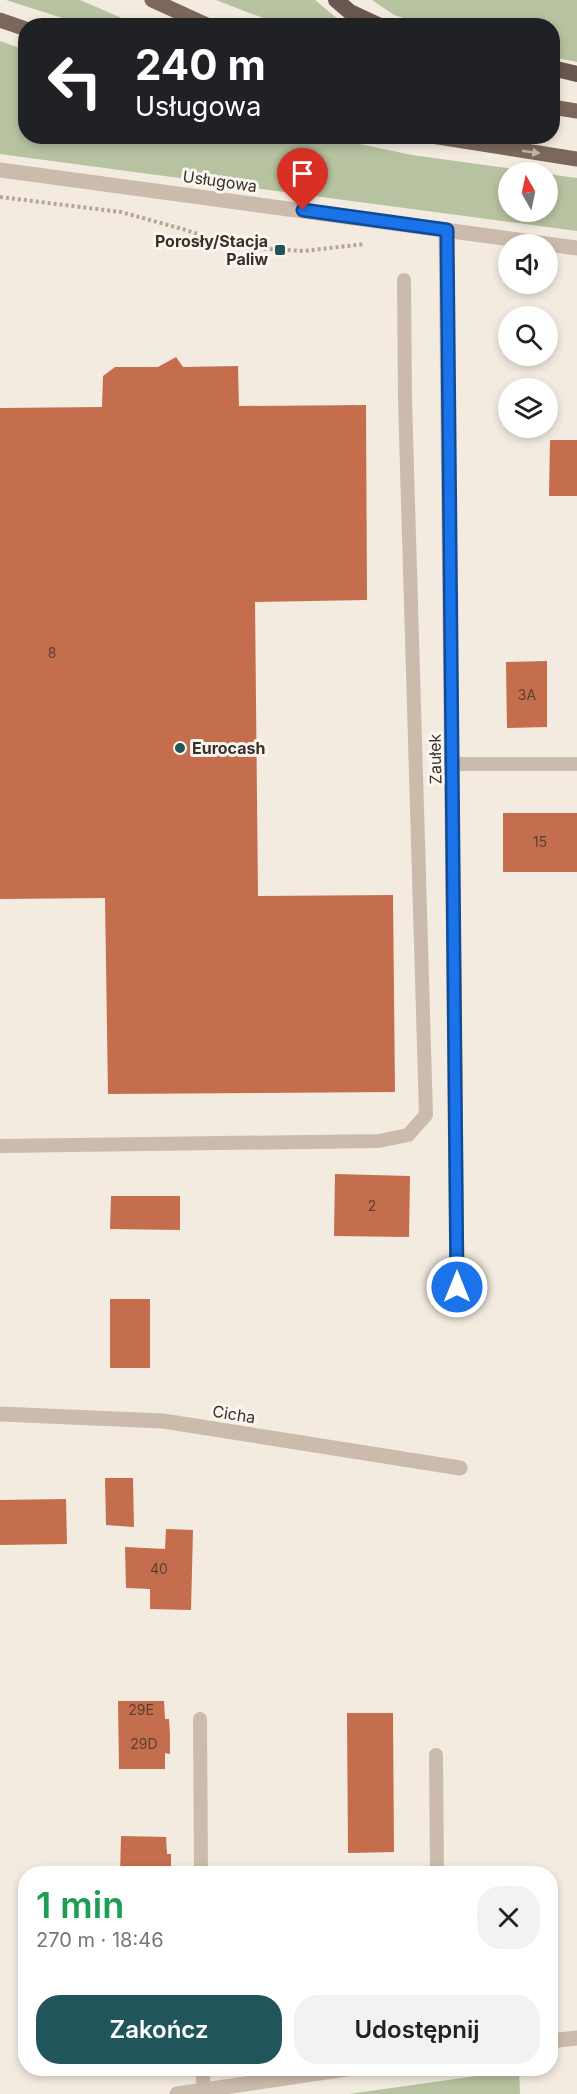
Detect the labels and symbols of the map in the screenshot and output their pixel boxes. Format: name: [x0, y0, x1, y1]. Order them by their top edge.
one-way arrow: [522, 147, 541, 157]
pin: [277, 148, 328, 210]
north arrow: [498, 162, 558, 222]
street label: Usługowa: [182, 166, 258, 196]
place label: Porosły/Stacja Paliw: [155, 231, 268, 269]
marker: Porosły/Stacja Paliw: [273, 243, 287, 257]
house number: 8: [48, 644, 56, 661]
house number: 3A: [518, 686, 536, 703]
street label: Zaułek: [425, 733, 445, 784]
place label: Eurocash: [192, 738, 265, 758]
marker: Eurocash: [173, 741, 187, 755]
house number: 15: [533, 833, 547, 850]
house number: 2: [368, 1197, 376, 1214]
position arrow: [425, 1255, 489, 1319]
street label: Cicha: [211, 1401, 257, 1427]
house number: 40: [150, 1560, 168, 1577]
house number: 29E: [128, 1701, 154, 1718]
house number: 29D: [130, 1735, 158, 1752]

